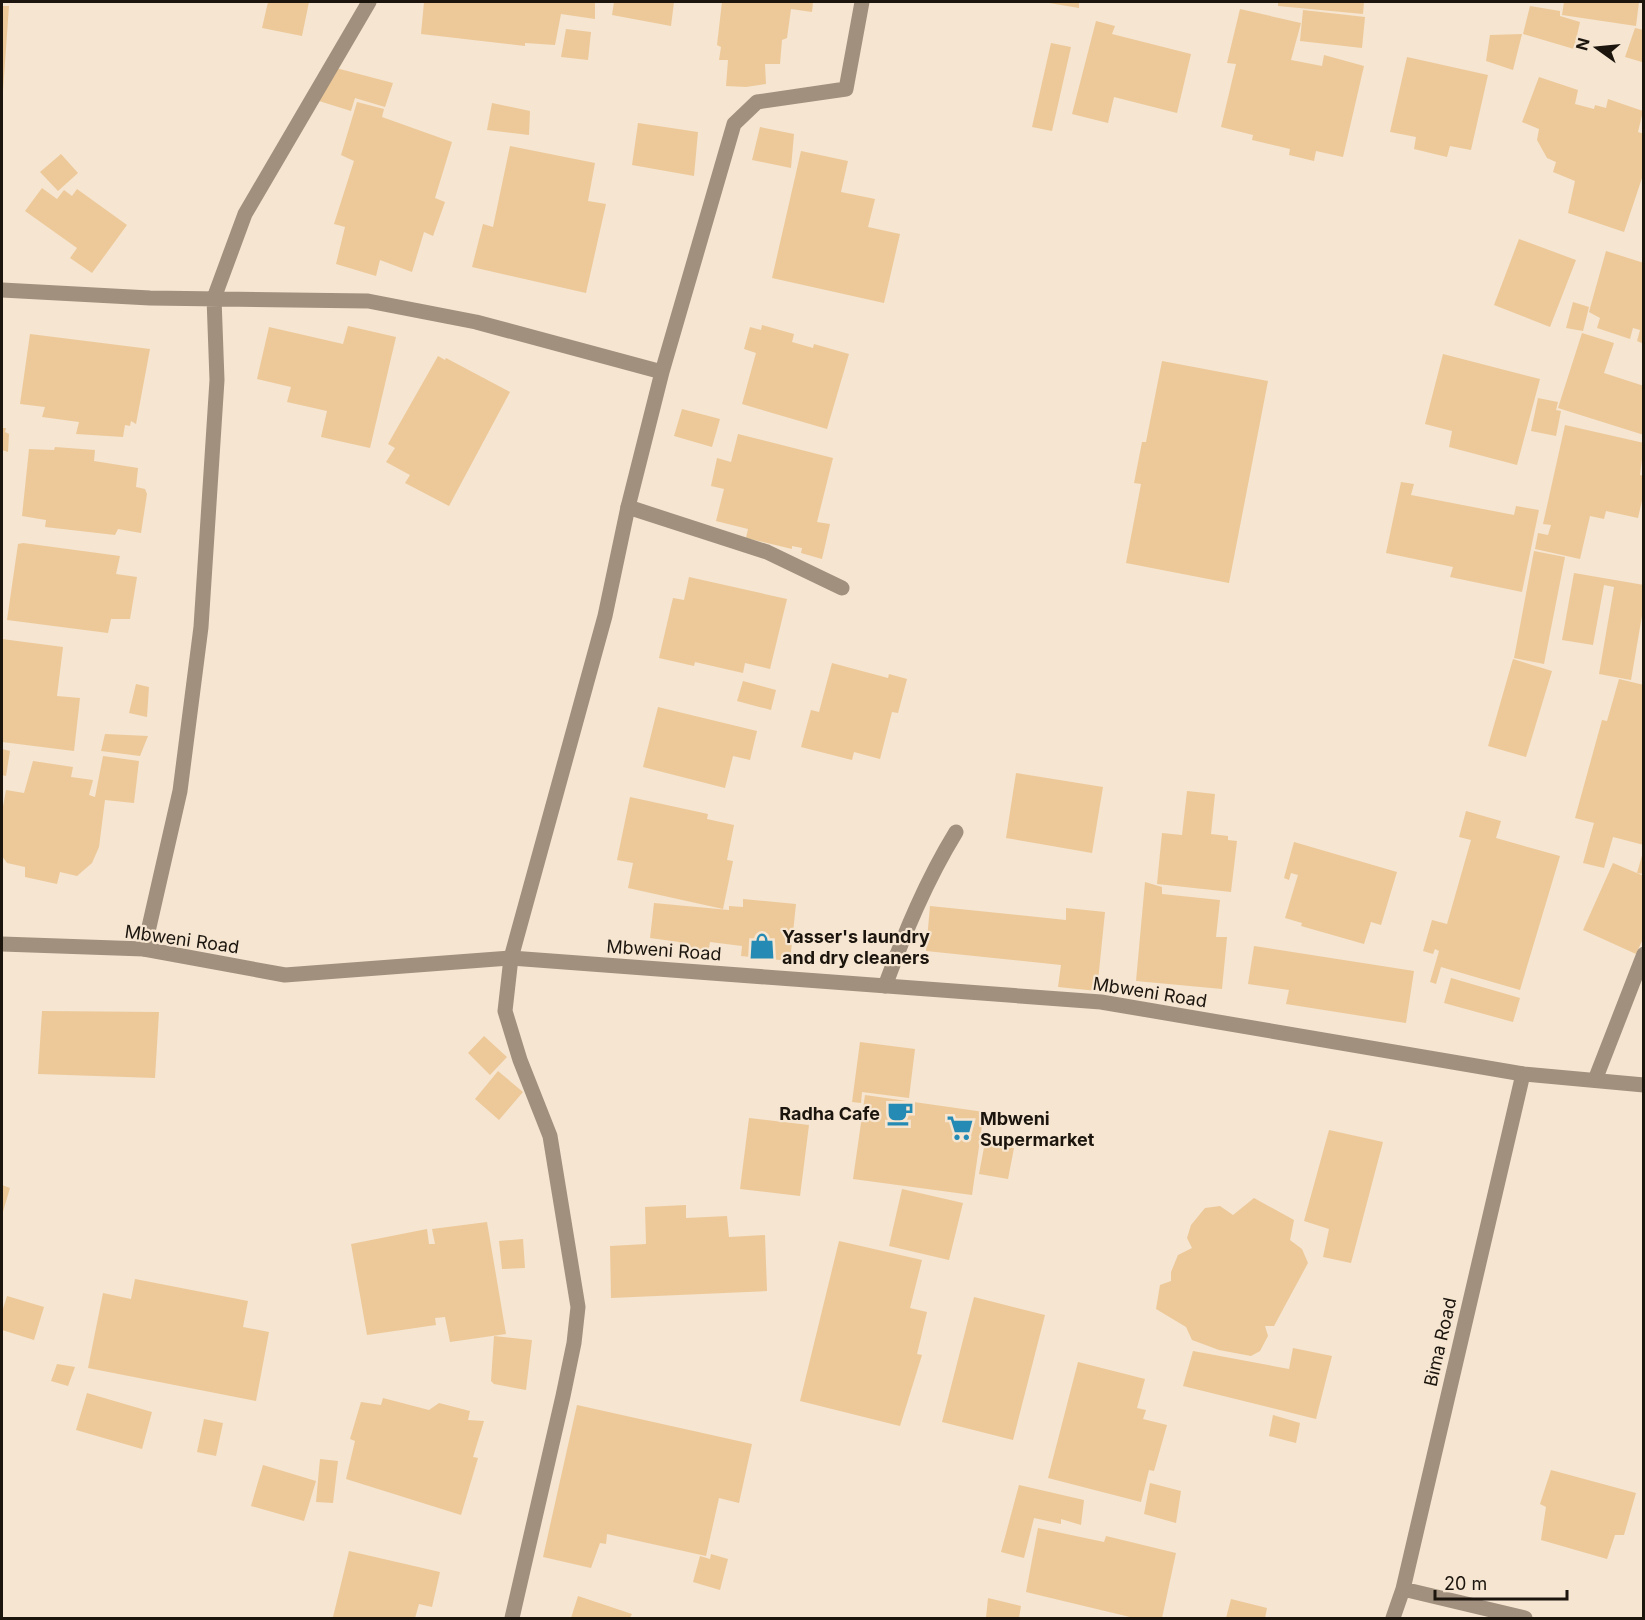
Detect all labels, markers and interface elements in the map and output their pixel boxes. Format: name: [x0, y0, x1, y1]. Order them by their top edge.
north arrow: [1567, 18, 1627, 78]
text: N: [1571, 36, 1594, 53]
street label: Mbweni Road: [123, 921, 241, 957]
place label: Yasser's laundry and dry cleaners: [782, 926, 930, 968]
shop icon: Yasser's laundry and dry cleaners: [747, 931, 777, 961]
street label: Mbweni Road: [606, 936, 722, 964]
street label: Mbweni Road: [1091, 973, 1209, 1011]
cafe icon: Radha Cafe: [885, 1098, 915, 1128]
place label: Radha Cafe: [779, 1103, 880, 1124]
place label: Mbweni Supermarket: [980, 1108, 1095, 1150]
supermarket icon: Mbweni Supermarket: [945, 1113, 975, 1143]
street label: Bima Road: [1420, 1296, 1460, 1388]
scale bar: [1435, 1563, 1567, 1601]
text: 20 m: [1444, 1573, 1487, 1594]

